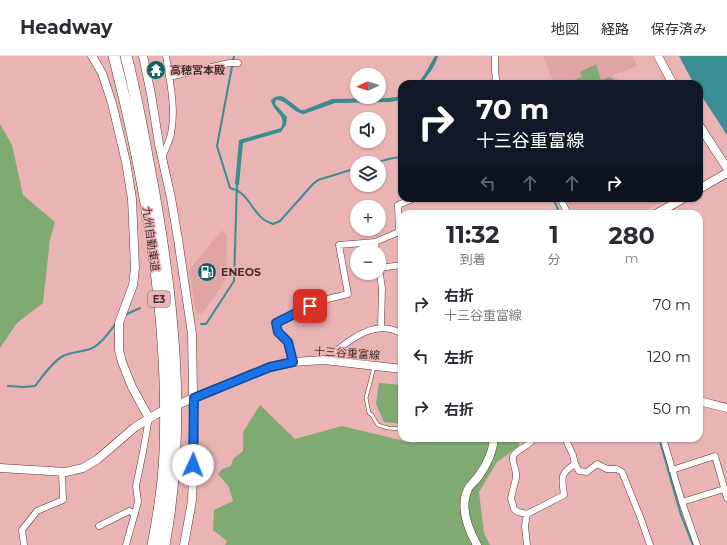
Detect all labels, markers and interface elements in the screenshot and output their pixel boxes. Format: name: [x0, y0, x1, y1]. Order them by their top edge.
text: Headway: [20, 16, 112, 39]
text: 地図: [551, 20, 579, 38]
text: 経路: [601, 20, 629, 38]
text: 保存済み: [651, 20, 707, 38]
temple icon: 高穂宮本殿: [145, 59, 167, 81]
place label: 高穂宮本殿: [170, 63, 225, 77]
north arrow: [350, 68, 386, 104]
map controls: [350, 68, 386, 280]
text: 70 m: [476, 92, 549, 126]
icon: right: [410, 96, 462, 148]
button: sound: [350, 112, 386, 148]
text: 十三谷重富線: [476, 130, 584, 152]
button: layers: [350, 156, 386, 192]
icon: left: [477, 172, 499, 194]
icon: ahead: [519, 172, 541, 194]
icon: ahead: [561, 172, 583, 194]
icon: right: [603, 172, 625, 194]
button: +: [350, 200, 386, 236]
street label: 九州自動車道: [139, 205, 163, 273]
text: 11:32: [446, 220, 499, 249]
text: 1: [549, 220, 559, 249]
text: 280: [609, 221, 655, 250]
button: −: [350, 244, 386, 280]
text: m: [625, 250, 639, 266]
text: 到着: [460, 251, 486, 267]
text: 分: [548, 251, 561, 267]
fuel station icon: ENEOS: [196, 261, 218, 283]
place label: ENEOS: [221, 265, 261, 279]
text: 右折: [444, 286, 474, 305]
pin: [293, 289, 327, 323]
road number: E3: [148, 291, 170, 307]
icon: right: [410, 293, 432, 315]
icon: arrive: [299, 295, 321, 317]
text: 70 m: [653, 295, 691, 314]
text: 十三谷重富線: [444, 307, 522, 323]
street label: 十三谷重富線: [314, 344, 380, 362]
icon: left: [410, 345, 432, 367]
text: 120 m: [647, 347, 691, 366]
text: 左折: [444, 348, 474, 367]
icon: right: [410, 397, 432, 419]
text: 50 m: [653, 399, 691, 418]
text: 右折: [444, 400, 474, 419]
position arrow: [172, 444, 214, 486]

